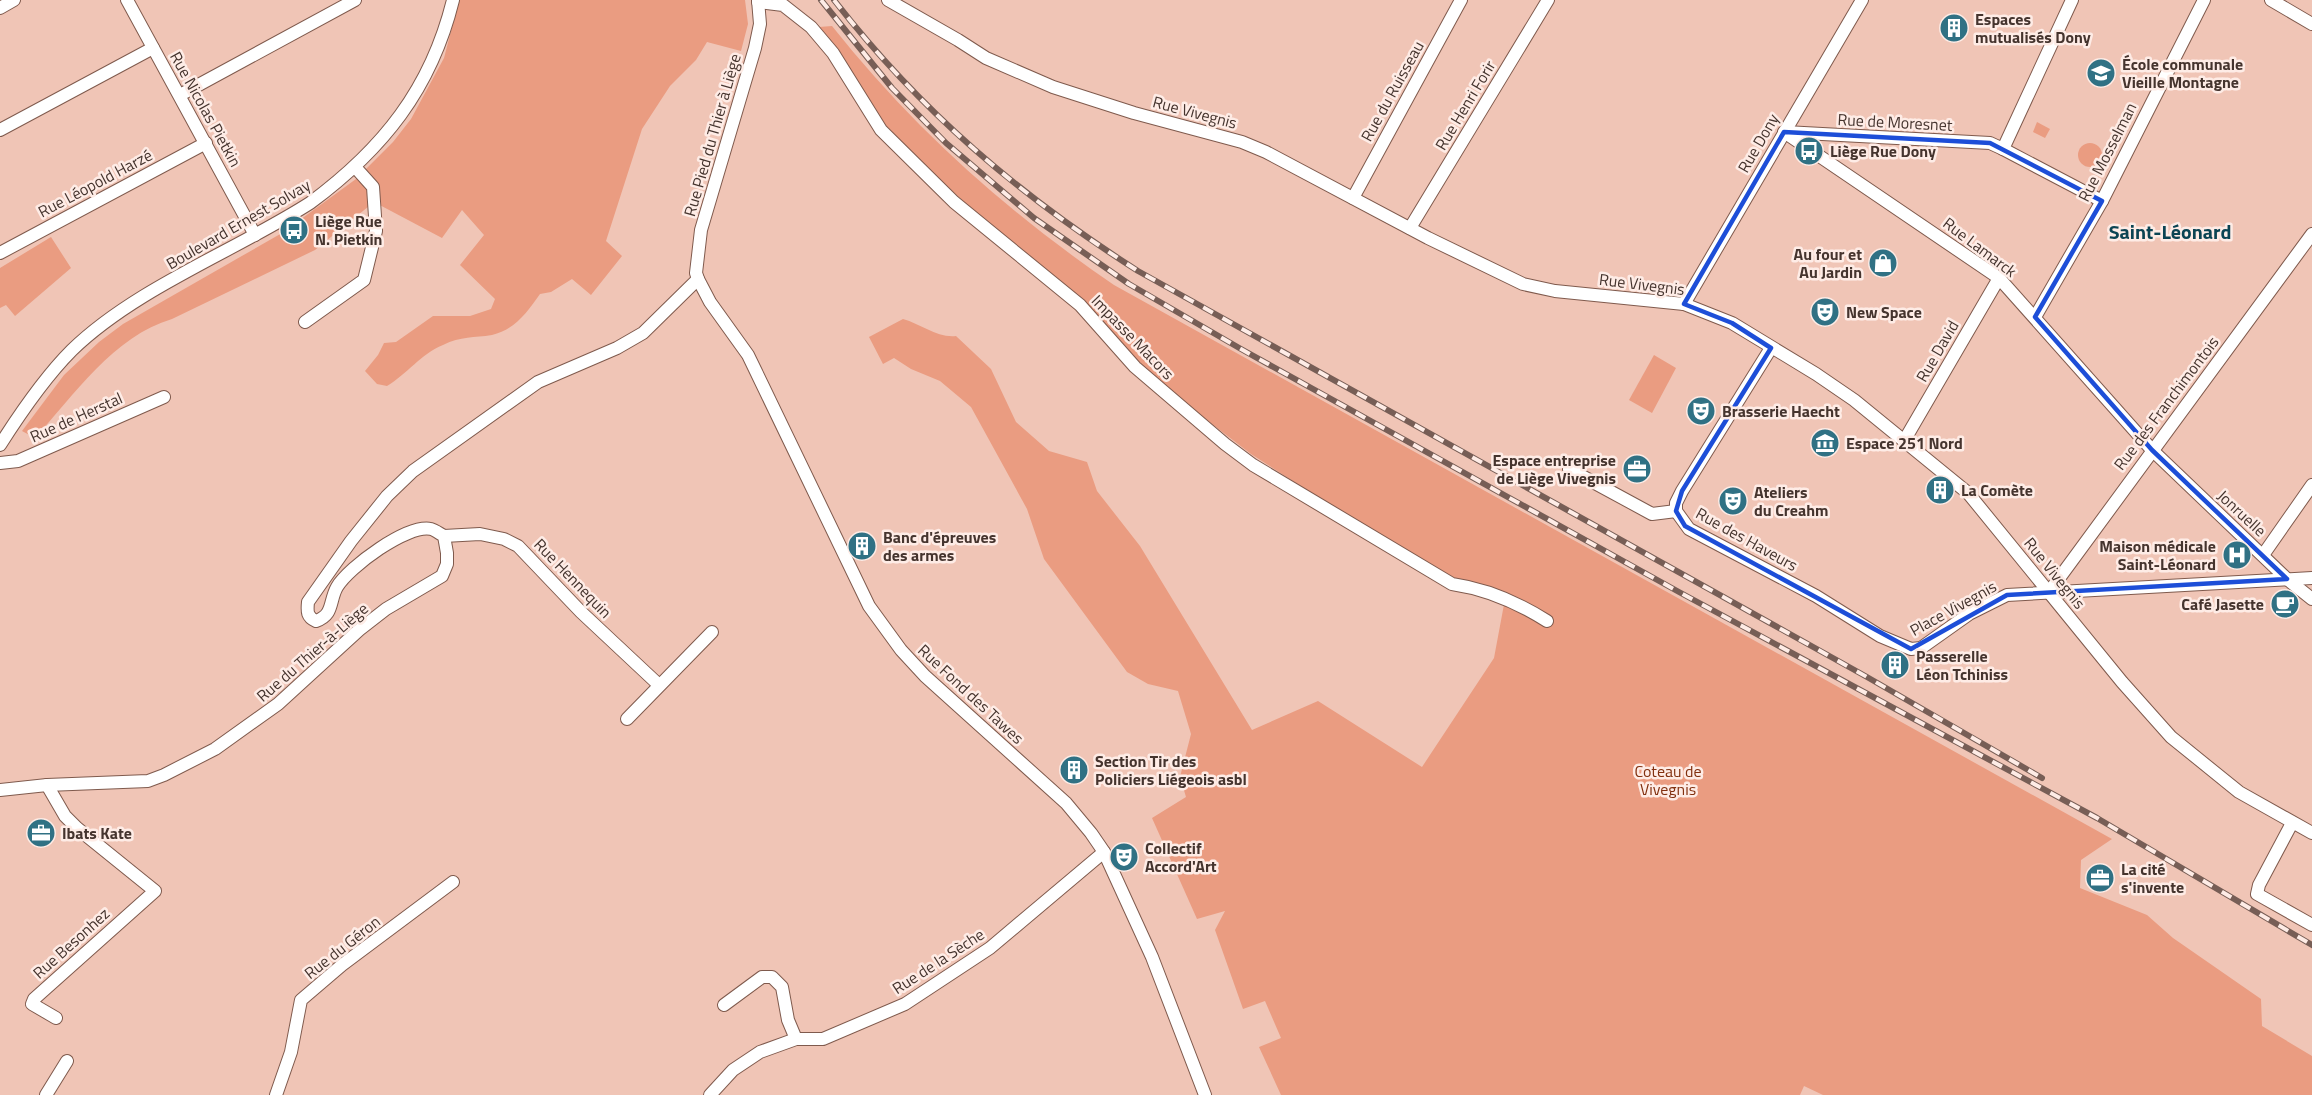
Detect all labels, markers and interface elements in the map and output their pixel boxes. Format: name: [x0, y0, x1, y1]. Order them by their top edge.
place label: Espaces mutualisés Dony: [1975, 7, 2091, 49]
building icon: Espaces mutualisés Dony: [1938, 12, 1970, 44]
street label: Rue du Ruisseau: [1354, 36, 1430, 146]
street label: Rue Nicolas Pietkin: [164, 47, 248, 171]
street label: Rue Pied du Thier à Liège: [677, 51, 747, 219]
place label: École communale Vieille Montagne: [2122, 52, 2243, 94]
street label: Rue Henri Forir: [1429, 55, 1502, 154]
school or university icon: École communale Vieille Montagne: [2085, 57, 2117, 89]
street label: Rue Vivegnis: [1150, 89, 1240, 135]
street label: Rue Mosselman: [2072, 98, 2142, 206]
street label: Rue de Moresnet: [1837, 107, 1953, 137]
street label: Rue Dony: [1731, 109, 1785, 177]
bus stop icon: Liège Rue Dony: [1793, 135, 1825, 167]
place label: Liège Rue Dony: [1830, 139, 1936, 163]
street label: Rue Léopold Harzé: [34, 143, 156, 223]
street label: Boulevard Ernest Solvay: [161, 173, 315, 275]
place label: Liège Rue N. Pietkin: [315, 209, 382, 251]
street label: Rue Lamarck: [1938, 211, 2022, 283]
bus stop icon: Liège Rue N. Pietkin: [278, 214, 310, 246]
district label: Saint-Léonard: [2109, 216, 2231, 247]
place label: Au four et Au Jardin: [1794, 242, 1862, 284]
shop icon: Au four et Au Jardin: [1867, 247, 1899, 279]
street label: Rue Vivegnis: [1598, 267, 1686, 301]
street label: Impasse Macors: [1086, 289, 1180, 385]
theatre icon: New Space: [1809, 296, 1841, 328]
place label: New Space: [1846, 300, 1922, 324]
street label: Rue David: [1910, 316, 1964, 386]
street label: Rue des Franchimontois: [2108, 331, 2224, 475]
street label: Rue de Herstal: [26, 386, 126, 448]
theatre icon: Brasserie Haecht: [1685, 395, 1717, 427]
place label: Brasserie Haecht: [1722, 399, 1840, 423]
museum icon: Espace 251 Nord: [1809, 427, 1841, 459]
place label: Espace 251 Nord: [1846, 431, 1963, 455]
place label: Espace entreprise de Liège Vivegnis: [1493, 448, 1616, 490]
office icon: Espace entreprise de Liège Vivegnis: [1621, 453, 1653, 485]
building icon: La Comète: [1924, 474, 1956, 506]
place label: La Comète: [1961, 478, 2033, 502]
place label: Ateliers du Creahm: [1754, 480, 1828, 522]
street label: Jonruelle: [2212, 484, 2272, 542]
theatre icon: Ateliers du Creahm: [1717, 485, 1749, 517]
street label: Rue des Haveurs: [1692, 501, 1802, 577]
place label: Banc d'épreuves des armes: [883, 525, 996, 567]
building icon: Banc d'épreuves des armes: [846, 530, 878, 562]
street label: Rue Vivegnis: [2019, 532, 2091, 614]
street label: Rue Hennequin: [529, 533, 617, 623]
place label: Maison médicale Saint-Léonard: [2099, 534, 2216, 576]
hospital icon: Maison médicale Saint-Léonard: [2221, 539, 2253, 571]
street label: Place Vivegnis: [1905, 574, 2001, 642]
cafe icon: Café Jasette: [2269, 588, 2301, 620]
place label: Café Jasette: [2181, 592, 2264, 616]
street label: Rue du Thier-à-Liège: [251, 597, 373, 707]
street label: Rue Fond des Tawes: [913, 638, 1029, 750]
place label: Passerelle Léon Tchiniss: [1916, 644, 2008, 686]
building icon: Passerelle Léon Tchiniss: [1879, 649, 1911, 681]
place label: Section Tir des Policiers Liégeois asbl: [1095, 749, 1247, 791]
building icon: Section Tir des Policiers Liégeois asbl: [1058, 754, 1090, 786]
park label: Coteau de Vivegnis: [1634, 759, 1702, 801]
office icon: Ibats Kate: [25, 817, 57, 849]
place label: Ibats Kate: [62, 821, 132, 845]
place label: Collectif Accord'Art: [1145, 836, 1217, 878]
theatre icon: Collectif Accord'Art: [1108, 841, 1140, 873]
place label: La cité s'invente: [2121, 857, 2184, 899]
office icon: La cité s'invente: [2084, 862, 2116, 894]
street label: Rue Besonhez: [27, 902, 115, 984]
street label: Rue du Géron: [299, 910, 385, 984]
street label: Rue de la Sèche: [887, 922, 989, 1000]

